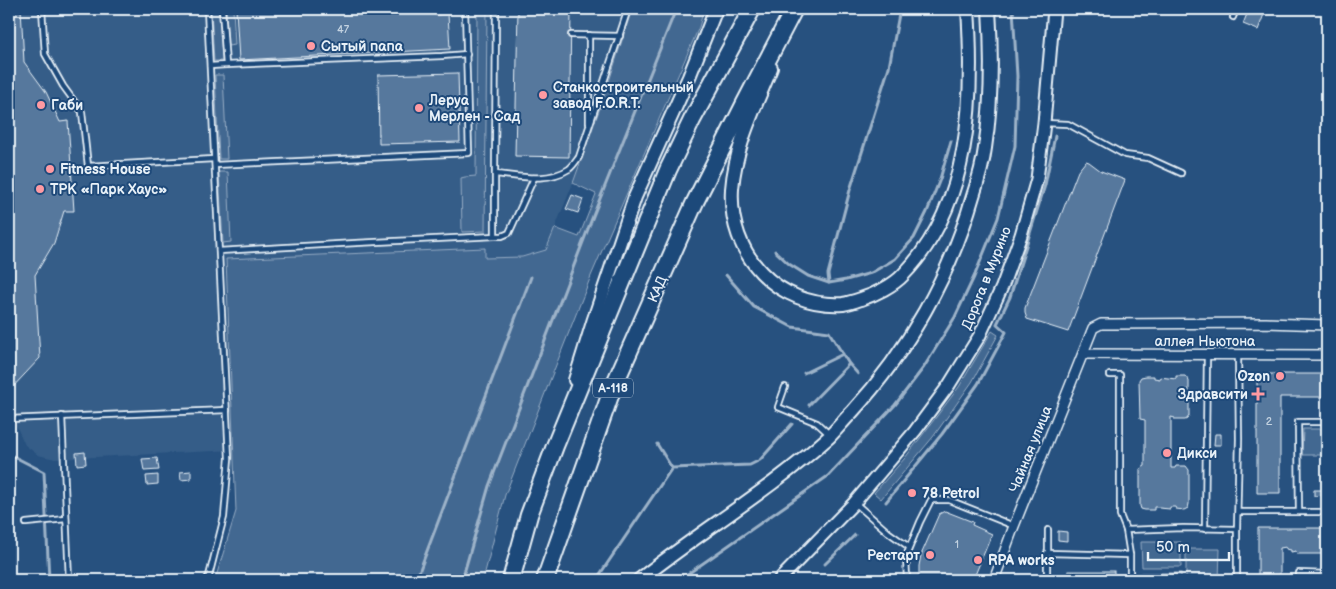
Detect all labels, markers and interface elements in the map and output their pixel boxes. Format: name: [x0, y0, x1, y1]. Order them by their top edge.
house number: 47: [337, 23, 350, 36]
place label: Сытый папа: [321, 38, 404, 55]
marker: Сытый папа: [305, 40, 317, 52]
place label: Станкостроительный завод F.O.R.T.: [553, 79, 694, 112]
marker: Станкостроительный завод F.O.R.T.: [537, 89, 549, 101]
place label: Леруа Мерлен - Сад: [428, 92, 521, 125]
place label: Габи: [51, 97, 83, 114]
marker: Габи: [35, 99, 47, 111]
marker: Леруа Мерлен - Сад: [413, 102, 425, 114]
place label: Fitness House: [60, 161, 151, 178]
marker: Fitness House: [44, 163, 56, 175]
place label: ТРК «Парк Хаус»: [50, 181, 168, 198]
marker: ТРК «Парк Хаус»: [34, 183, 46, 195]
street label: Дорога в Мурино: [958, 224, 1015, 332]
street label: КАД: [644, 273, 671, 305]
street label: аллея Ньютона: [1155, 333, 1256, 350]
place label: Ozon: [1237, 368, 1270, 385]
marker: Ozon: [1274, 370, 1286, 382]
road number: А-118: [593, 378, 633, 398]
place label: Здравсити: [1177, 386, 1248, 403]
marker: Здравсити: [1252, 388, 1264, 400]
street label: Чайная улица: [1005, 403, 1056, 495]
house number: 2: [1266, 415, 1273, 428]
place label: Дикси: [1177, 445, 1217, 462]
marker: Дикси: [1161, 447, 1173, 459]
place label: 78 Petrol: [922, 485, 980, 502]
marker: 78 Petrol: [906, 487, 918, 499]
scale bar: [1148, 529, 1230, 561]
house number: 1: [955, 538, 959, 551]
text: 50 m: [1156, 538, 1190, 557]
place label: Рестарт: [867, 547, 920, 564]
marker: Рестарт: [924, 549, 936, 561]
place label: RPA works: [988, 552, 1055, 569]
marker: RPA works: [972, 554, 984, 566]

